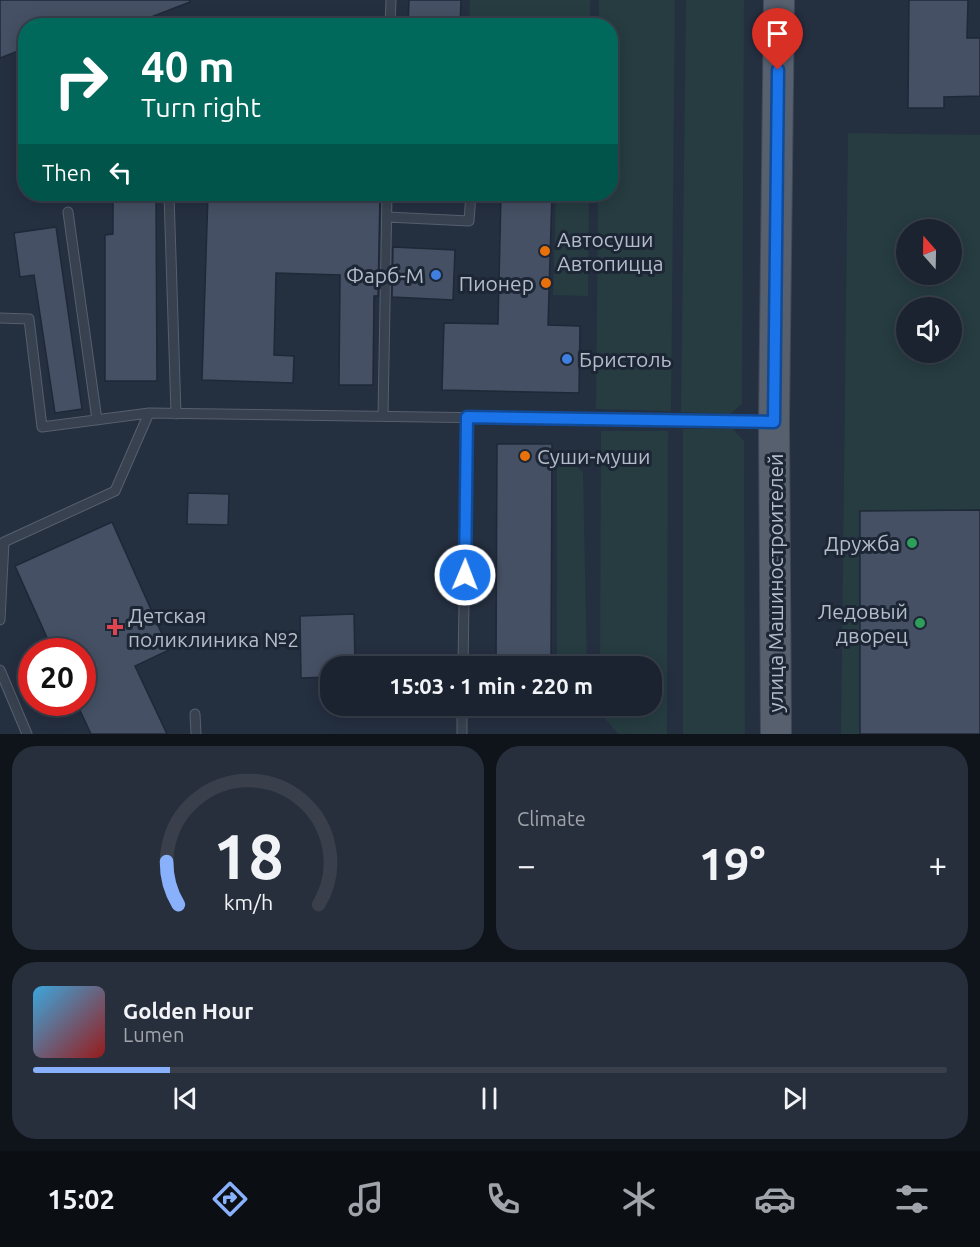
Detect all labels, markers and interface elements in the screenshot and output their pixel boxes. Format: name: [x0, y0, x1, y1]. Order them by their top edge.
pin: [752, 8, 803, 70]
icon: arrive: [761, 17, 794, 50]
icon: right: [42, 42, 120, 120]
text: 40 m: [141, 43, 235, 90]
text: Turn right: [141, 92, 261, 122]
icon: left: [104, 156, 137, 189]
text: Then: [42, 160, 92, 185]
north arrow: [896, 219, 962, 285]
map controls: [896, 219, 962, 363]
place label: Автосуши Автопицца: [557, 227, 664, 275]
marker: Автосуши Автопицца: [538, 244, 552, 258]
place label: Фарб-М: [346, 263, 424, 287]
marker: Фарб-М: [429, 268, 443, 282]
place label: Пионер: [459, 271, 534, 295]
marker: Пионер: [539, 276, 553, 290]
button: sound: [896, 297, 962, 363]
place label: Бристоль: [579, 347, 672, 371]
marker: Бристоль: [560, 352, 574, 366]
place label: Суши-муши: [537, 444, 650, 468]
marker: Суши-муши: [518, 449, 532, 463]
street label: улица Машиностроителей: [763, 454, 787, 712]
place label: Дружба: [824, 531, 900, 555]
marker: Дружба: [905, 536, 919, 550]
position arrow: [433, 543, 497, 607]
place label: Ледовый дворец: [818, 599, 908, 647]
place label: Детская поликлиника №2: [128, 603, 299, 651]
marker: Ледовый дворец: [913, 616, 927, 630]
marker: Детская поликлиника №2: [106, 618, 124, 636]
speed limit sign: 20: [18, 638, 96, 716]
text: 15:03 · 1 min · 220 m: [389, 673, 593, 698]
text: Climate: [517, 807, 586, 830]
text: 18: [213, 821, 283, 891]
text: 19°: [699, 838, 765, 889]
text: −: [517, 846, 536, 883]
text: +: [928, 846, 947, 883]
text: km/h: [223, 890, 273, 914]
text: Golden Hour: [123, 998, 253, 1023]
text: Lumen: [123, 1023, 184, 1046]
icon: previous: [169, 1082, 202, 1115]
icon: pause: [473, 1082, 506, 1115]
icon: next: [778, 1082, 811, 1115]
icon: directions: [209, 1178, 251, 1220]
icon: music: [345, 1178, 387, 1220]
icon: phone: [482, 1178, 524, 1220]
icon: climate: [618, 1178, 660, 1220]
icon: car: [754, 1178, 796, 1220]
icon: filters: [891, 1178, 933, 1220]
text: 15:02: [47, 1184, 115, 1214]

